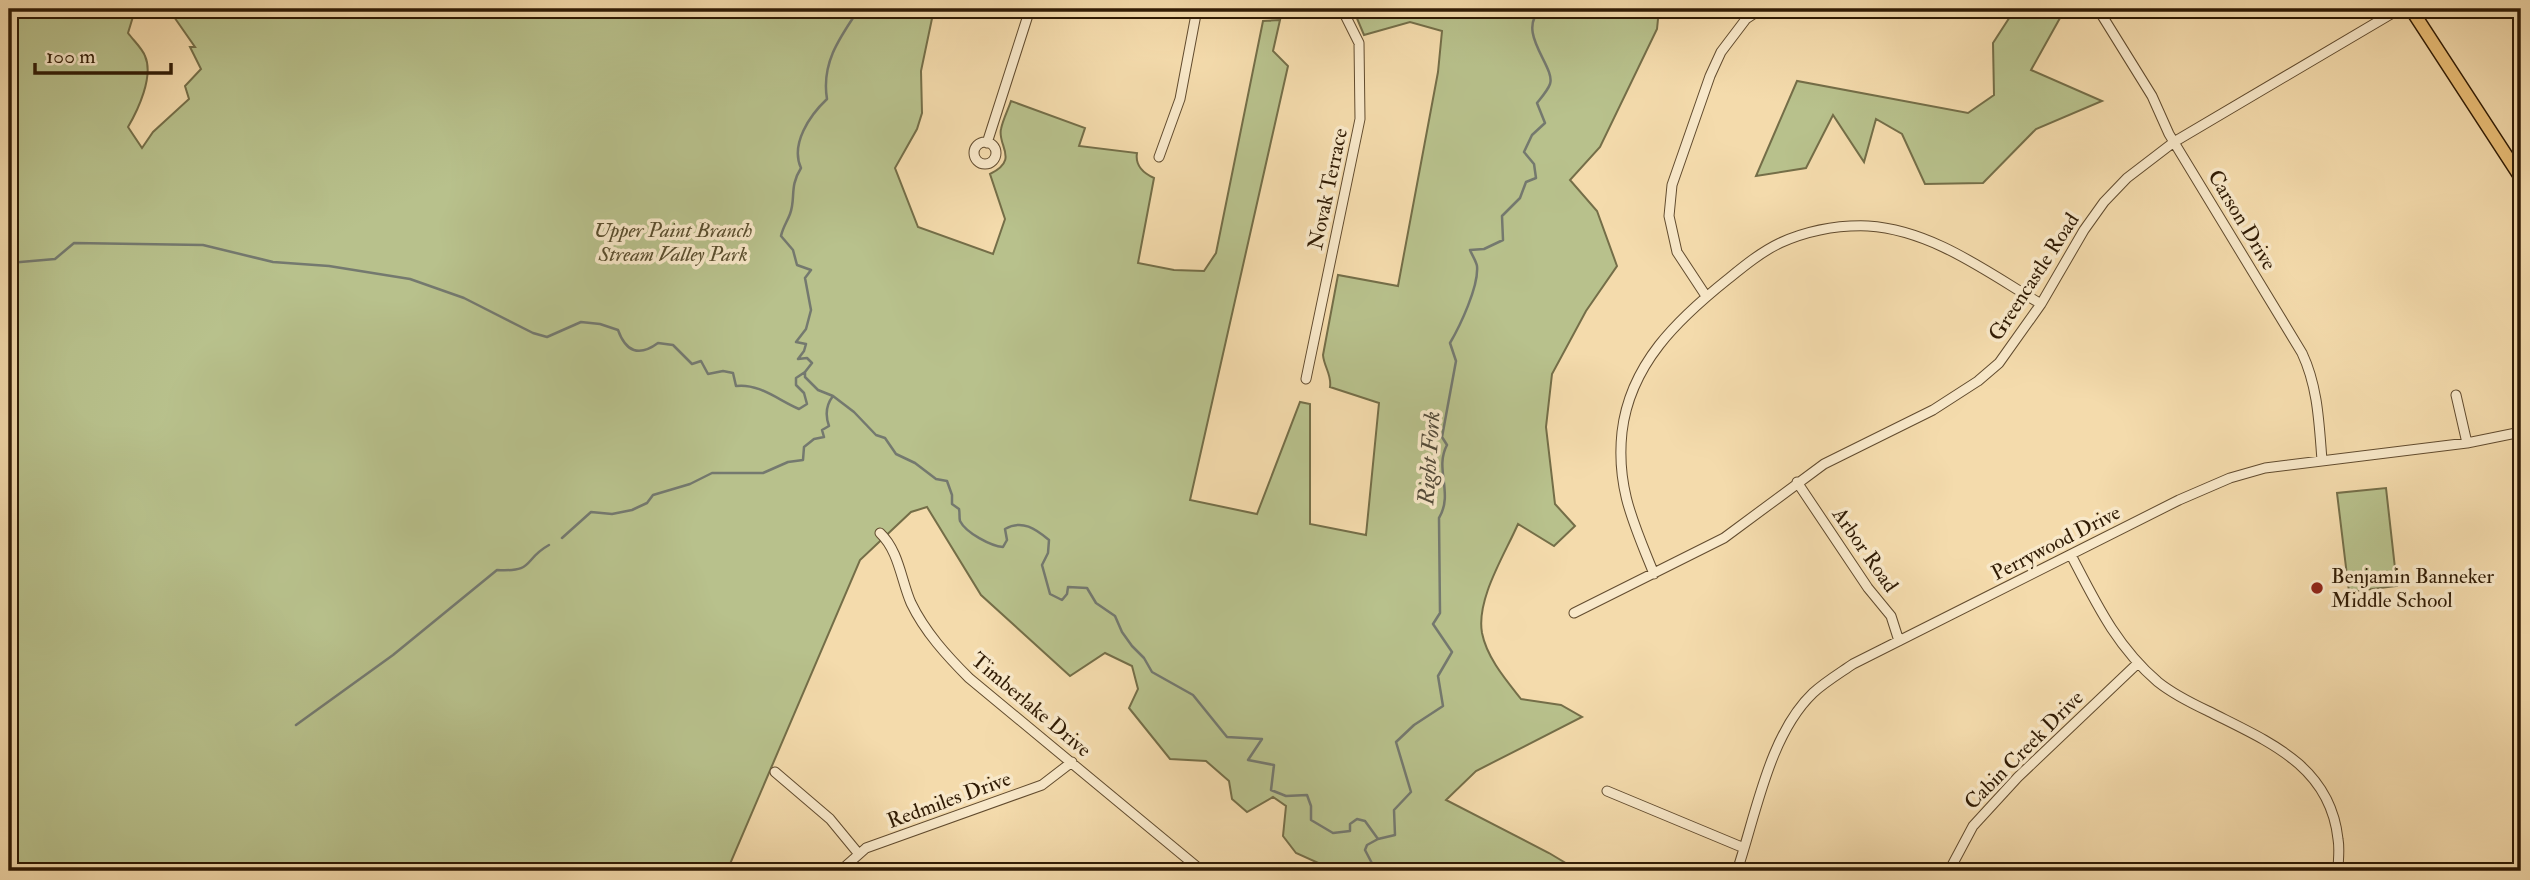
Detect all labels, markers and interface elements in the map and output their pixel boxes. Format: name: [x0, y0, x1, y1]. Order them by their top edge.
scale bar: [35, 32, 172, 76]
text: 100 m: [46, 43, 96, 70]
street label: Novak Terrace: [1302, 126, 1354, 252]
street label: Carson Drive: [2201, 165, 2283, 275]
street label: Greencastle Road: [1983, 207, 2086, 346]
park label: Upper Paint Branch Stream Valley Park: [593, 217, 753, 268]
water label: Right Fork: [1411, 410, 1447, 507]
street label: Perrywood Drive: [1987, 499, 2125, 587]
street label: Arbor Road: [1825, 501, 1904, 598]
place label: Benjamin Banneker Middle School: [2331, 563, 2494, 614]
marker: Benjamin Banneker Middle School: [2309, 580, 2325, 596]
street label: Timberlake Drive: [965, 647, 1097, 763]
street label: Cabin Creek Drive: [1959, 684, 2090, 815]
street label: Redmiles Drive: [883, 765, 1015, 835]

